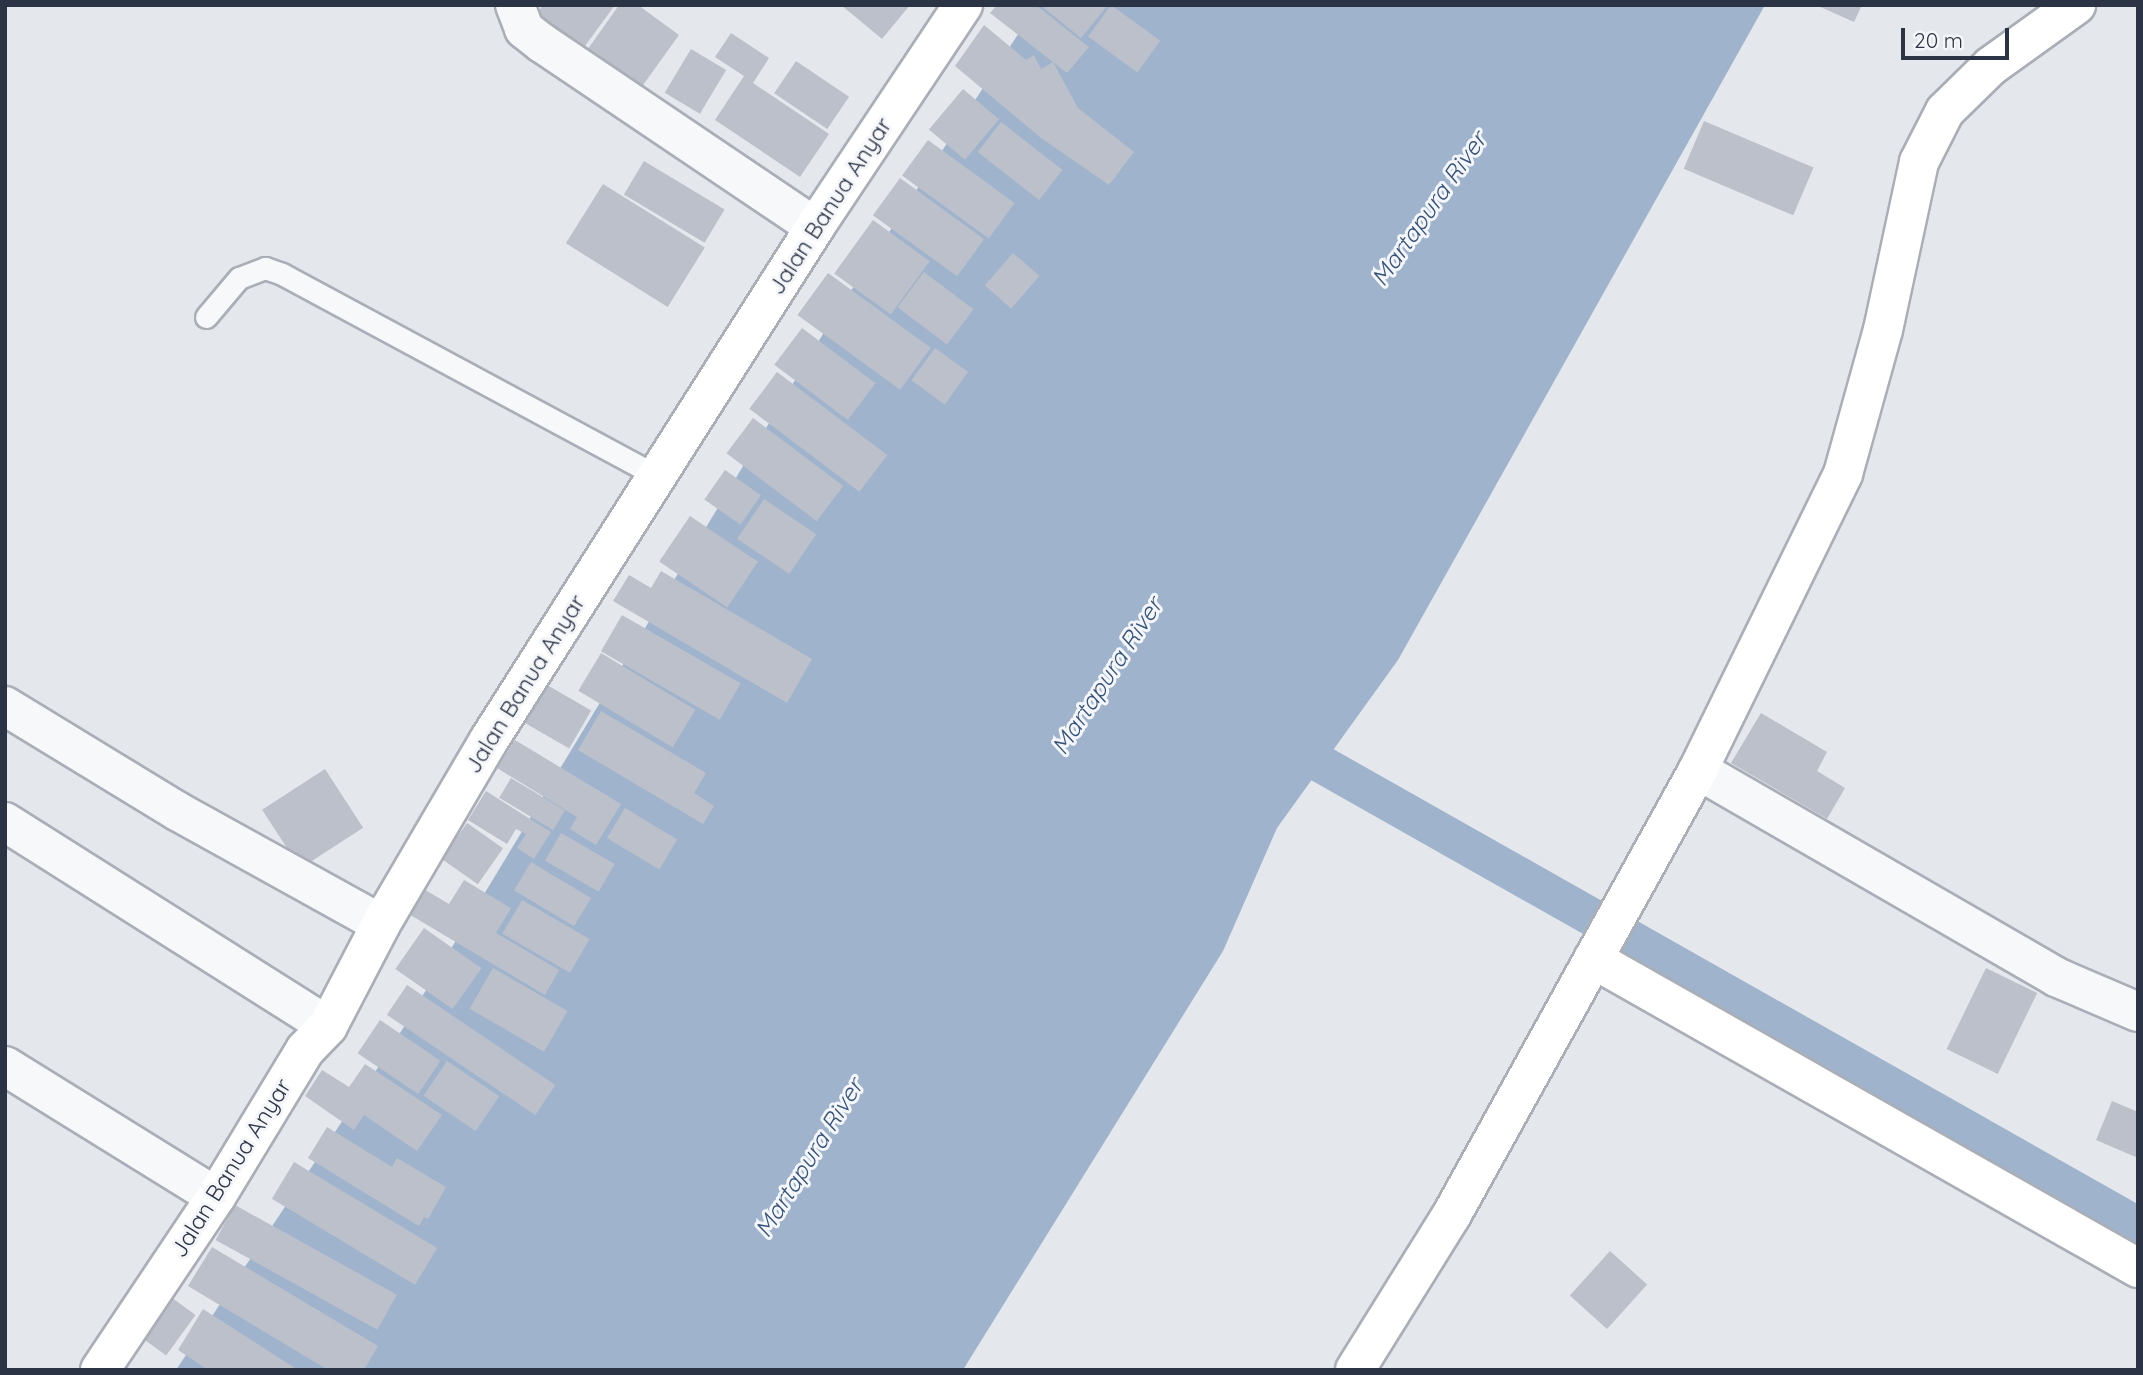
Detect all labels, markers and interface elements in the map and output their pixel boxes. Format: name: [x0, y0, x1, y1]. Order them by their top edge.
scale bar: [1905, 14, 2014, 58]
text: 20 m: [1914, 27, 1963, 53]
street label: Jalan Banua Anyar: [763, 112, 897, 300]
water label: Martapura River: [1365, 127, 1493, 291]
street label: Jalan Banua Anyar: [459, 590, 591, 778]
water label: Martapura River: [1046, 592, 1168, 760]
street label: Jalan Banua Anyar: [165, 1074, 297, 1262]
water label: Martapura River: [749, 1074, 869, 1242]

